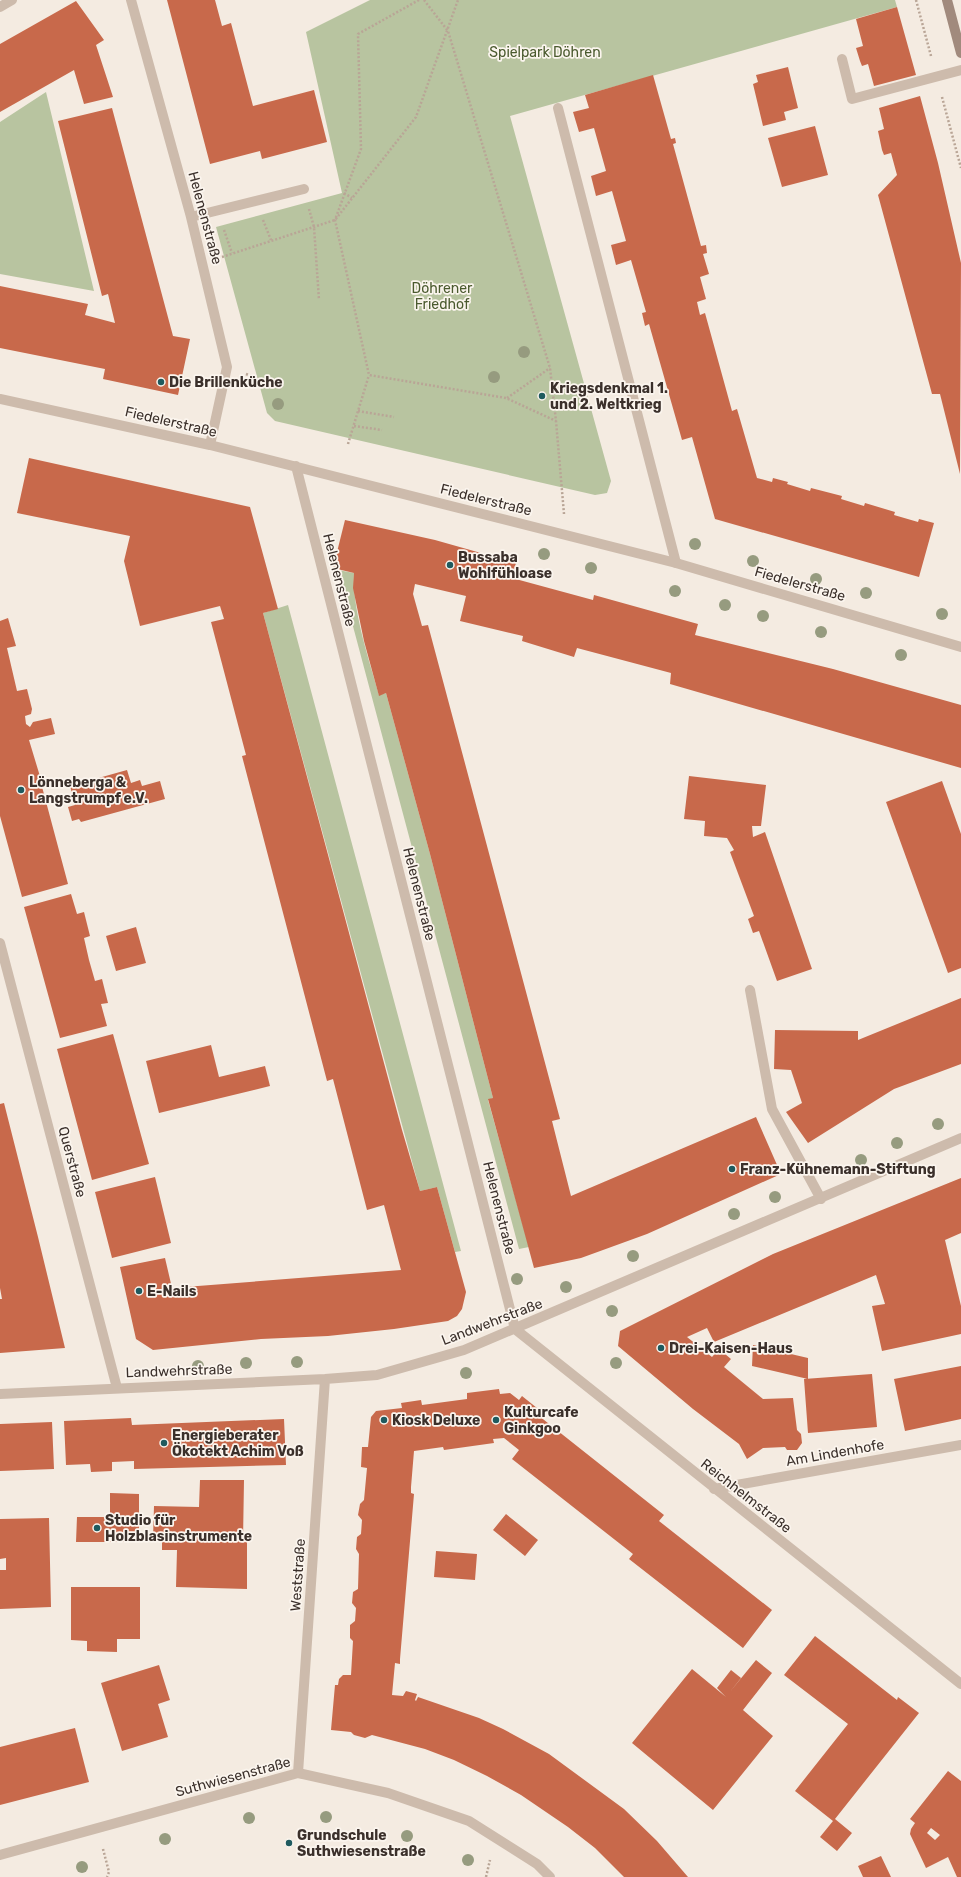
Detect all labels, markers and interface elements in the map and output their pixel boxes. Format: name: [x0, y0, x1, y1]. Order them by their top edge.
park label: Spielpark Döhren: [489, 44, 601, 61]
street label: Helenenstraße: [184, 170, 226, 266]
park label: Döhrener Friedhof: [412, 280, 473, 313]
place label: Die Brillenküche: [169, 374, 283, 391]
marker: Die Brillenküche: [156, 377, 166, 387]
place label: Kriegsdenkmal 1. und 2. Weltkrieg: [550, 380, 668, 413]
marker: Kriegsdenkmal 1. und 2. Weltkrieg: [537, 391, 547, 401]
street label: Fiedelerstraße: [123, 403, 219, 441]
street label: Fiedelerstraße: [438, 480, 534, 520]
street label: Helenenstraße: [319, 532, 359, 629]
place label: Bussaba Wohlfühloase: [458, 549, 552, 582]
marker: Bussaba Wohlfühloase: [445, 560, 455, 570]
street label: Fiedelerstraße: [753, 563, 848, 605]
place label: Lönneberga & Langstrumpf e.V.: [29, 774, 148, 807]
marker: Lönneberga & Langstrumpf e.V.: [16, 785, 26, 795]
street label: Helenenstraße: [399, 846, 439, 943]
street label: Querstraße: [54, 1125, 90, 1199]
street label: Helenenstraße: [479, 1160, 519, 1257]
place label: Franz-Kühnemann-Stiftung: [740, 1161, 936, 1178]
marker: Franz-Kühnemann-Stiftung: [727, 1164, 737, 1174]
place label: E-Nails: [147, 1283, 197, 1300]
marker: E-Nails: [134, 1286, 144, 1296]
street label: Landwehrstraße: [439, 1295, 545, 1349]
place label: Drei-Kaisen-Haus: [669, 1340, 793, 1357]
marker: Drei-Kaisen-Haus: [656, 1343, 666, 1353]
street label: Landwehrstraße: [125, 1361, 233, 1381]
place label: Kulturcafe Ginkgoo: [504, 1404, 579, 1437]
place label: Kiosk Deluxe: [392, 1412, 480, 1429]
marker: Kiosk Deluxe: [379, 1415, 389, 1425]
marker: Kulturcafe Ginkgoo: [491, 1415, 501, 1425]
place label: Energieberater Ökotekt Achim Voß: [172, 1427, 304, 1460]
street label: Am Lindenhofe: [785, 1436, 885, 1470]
marker: Energieberater Ökotekt Achim Voß: [159, 1438, 169, 1448]
street label: Reichhelmstraße: [697, 1455, 795, 1537]
place label: Studio für Holzblasinstrumente: [105, 1512, 252, 1545]
marker: Studio für Holzblasinstrumente: [92, 1523, 102, 1533]
street label: Weststraße: [287, 1538, 309, 1612]
street label: Suthwiesenstraße: [174, 1753, 293, 1801]
place label: Grundschule Suthwiesenstraße: [297, 1827, 426, 1860]
marker: Grundschule Suthwiesenstraße: [284, 1838, 294, 1848]

